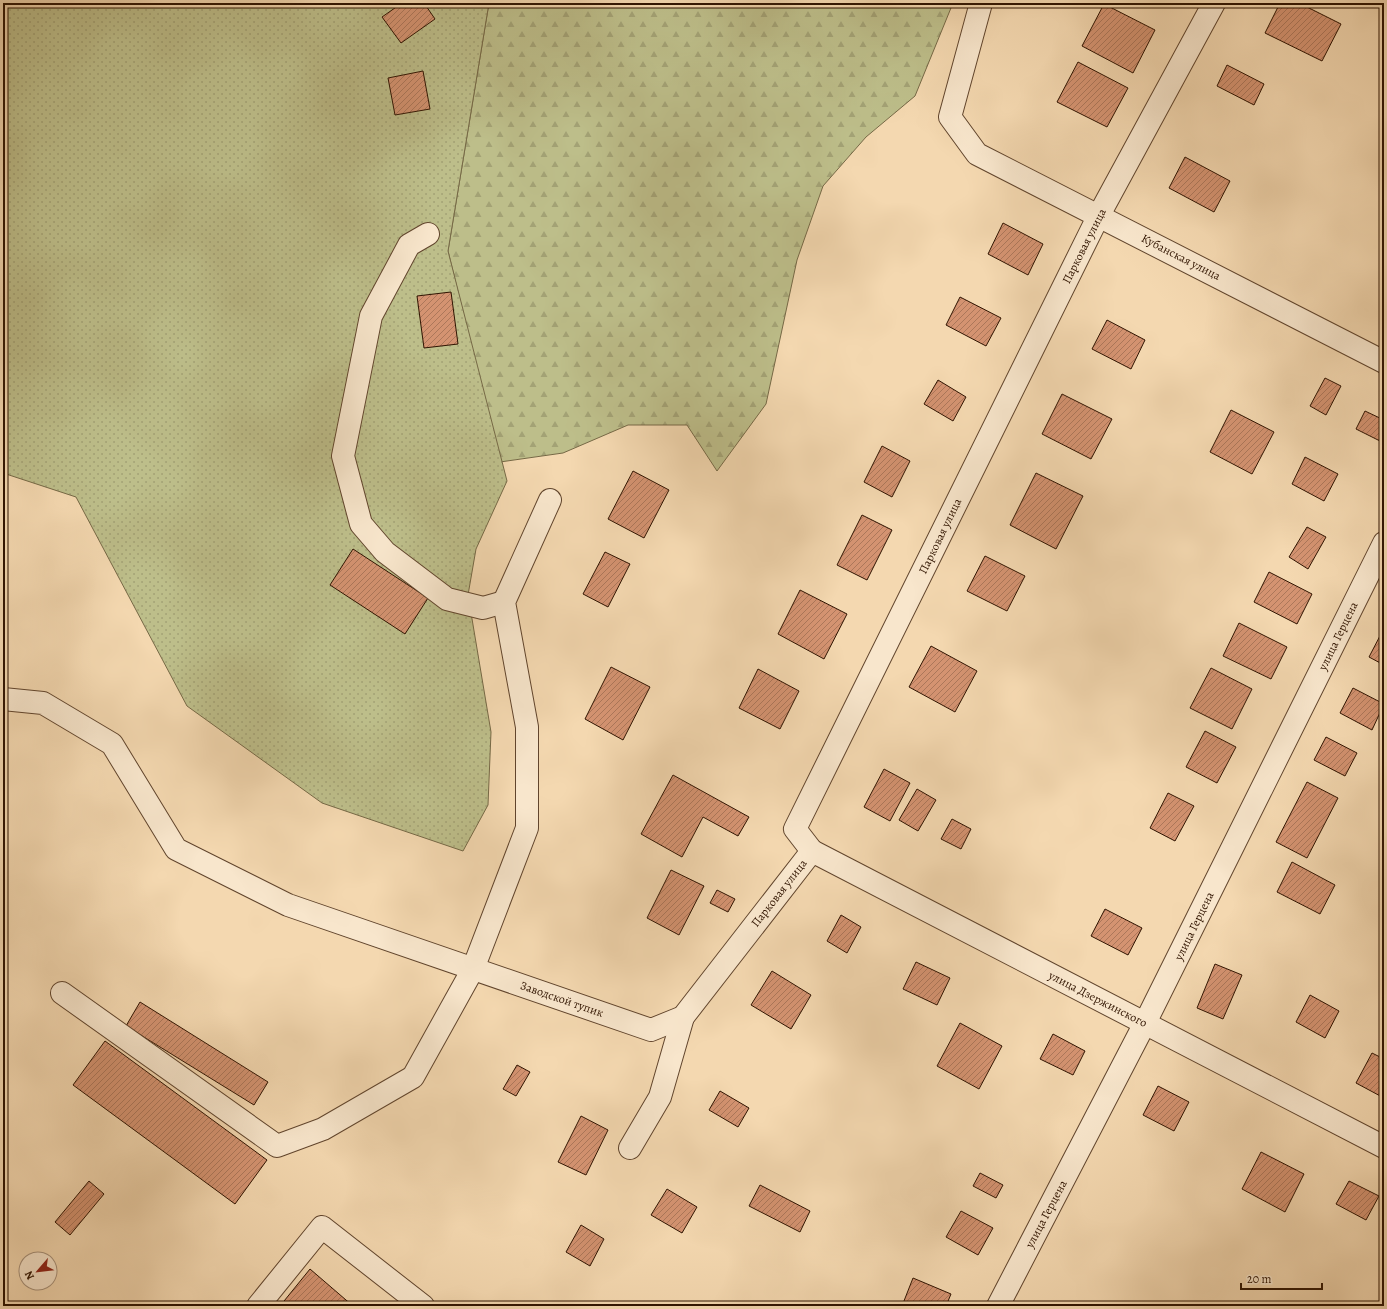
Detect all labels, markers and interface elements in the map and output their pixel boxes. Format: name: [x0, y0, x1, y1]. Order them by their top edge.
street label: Парковая улица: [1058, 205, 1110, 286]
street label: Кубанская улица: [1139, 230, 1224, 284]
street label: Парковая улица: [915, 495, 965, 576]
street label: улица Герцена: [1314, 599, 1362, 674]
street label: Парковая улица: [747, 855, 811, 930]
street label: улица Герцена: [1170, 889, 1218, 964]
street label: улица Дзержинского: [1045, 967, 1150, 1031]
street label: Заводской тупик: [518, 977, 606, 1021]
street label: улица Герцена: [1021, 1177, 1071, 1252]
north arrow: [18, 1251, 58, 1291]
scale bar: [1241, 1265, 1322, 1291]
text: N: [21, 1268, 38, 1283]
text: 20 m: [1247, 1271, 1271, 1287]

